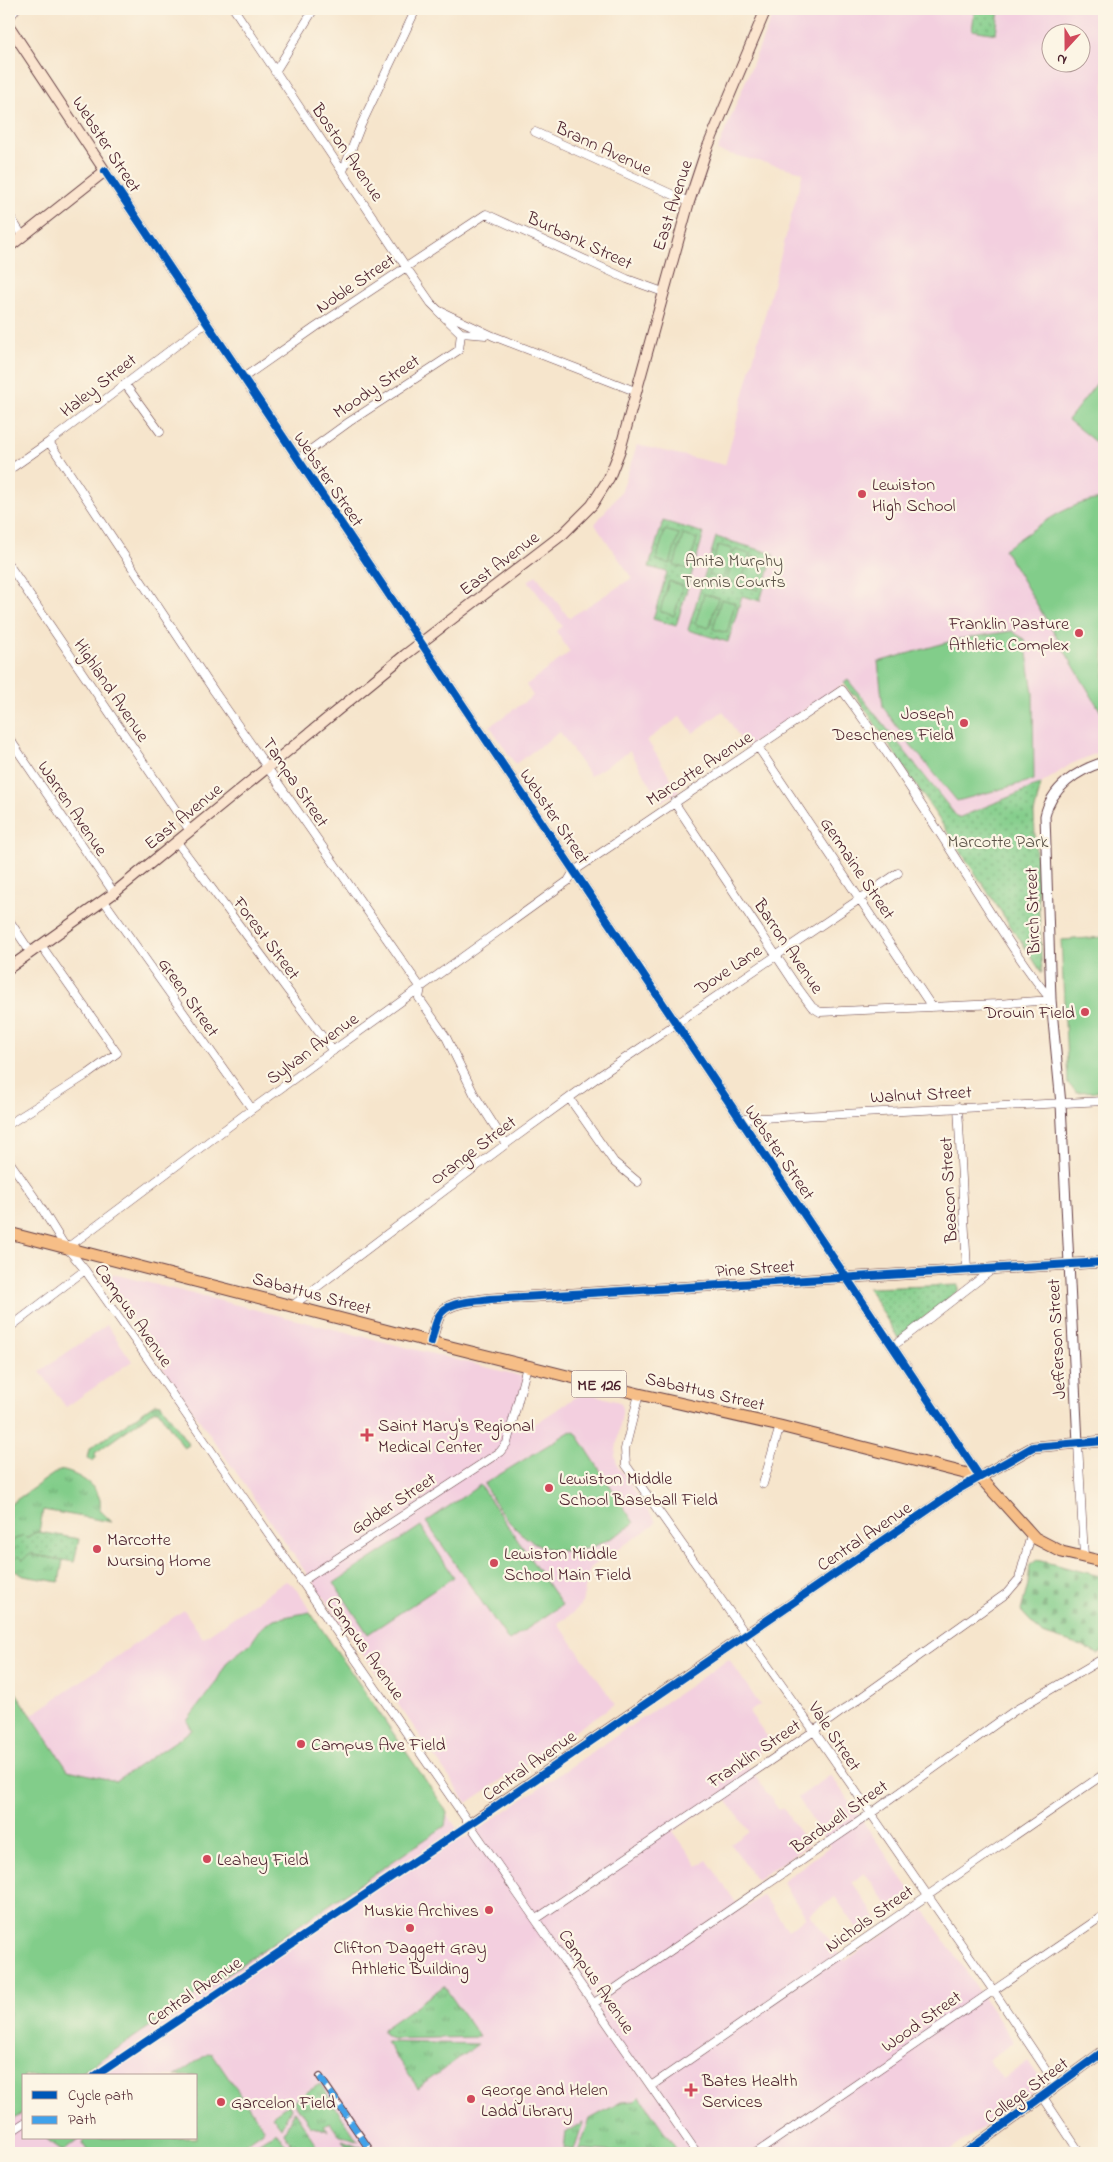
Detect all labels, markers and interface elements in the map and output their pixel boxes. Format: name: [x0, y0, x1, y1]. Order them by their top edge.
north arrow: [1040, 22, 1090, 72]
text: N: [1054, 47, 1070, 70]
street label: Webster Street: [64, 92, 146, 198]
street label: Boston Avenue: [303, 98, 389, 208]
street label: Brann Avenue: [550, 116, 656, 184]
street label: East Avenue: [647, 156, 701, 254]
street label: Burbank Street: [521, 206, 636, 278]
street label: Noble Street: [311, 248, 401, 321]
street label: Haley Street: [55, 348, 143, 425]
street label: Moody Street: [329, 349, 426, 426]
street label: Webster Street: [286, 427, 369, 533]
place label: Lewiston High School: [872, 473, 955, 521]
marker: Lewiston High School: [856, 488, 868, 500]
street label: East Avenue: [455, 525, 546, 603]
park label: Anita Murphy Tennis Courts: [682, 549, 786, 596]
place label: Franklin Pasture Athletic Complex: [948, 612, 1070, 659]
marker: Franklin Pasture Athletic Complex: [1073, 627, 1085, 639]
street label: Highland Avenue: [65, 634, 155, 749]
place label: Joseph Deschenes Field: [831, 702, 954, 749]
marker: Joseph Deschenes Field: [958, 717, 970, 729]
street label: Marcotte Avenue: [642, 725, 759, 814]
street label: Tampa Street: [255, 733, 334, 833]
street label: Warren Avenue: [30, 756, 113, 863]
street label: Webster Street: [512, 764, 595, 870]
street label: East Avenue: [139, 777, 230, 857]
street label: Germaine Street: [812, 813, 900, 926]
park label: Marcotte Park: [948, 830, 1048, 856]
street label: Birch Street: [1019, 867, 1049, 956]
street label: Forest Street: [225, 891, 305, 986]
street label: Barron Avenue: [745, 894, 829, 1001]
street label: Dove Lane: [690, 938, 769, 1003]
street label: Green Street: [150, 953, 224, 1043]
place label: Drouin Field: [983, 1001, 1075, 1027]
marker: Drouin Field: [1079, 1006, 1091, 1018]
street label: Sylvan Avenue: [262, 1007, 365, 1092]
street label: Walnut Street: [870, 1080, 973, 1112]
street label: Webster Street: [737, 1100, 820, 1206]
street label: Orange Street: [426, 1111, 523, 1193]
street label: Beacon Street: [934, 1136, 966, 1244]
street label: Pine Street: [715, 1254, 796, 1286]
street label: Campus Avenue: [87, 1259, 178, 1374]
street label: Sabattus Street: [249, 1267, 374, 1323]
street label: Jefferson Street: [1042, 1278, 1074, 1400]
street label: Sabattus Street: [642, 1367, 767, 1419]
road number: ME 126: [572, 1370, 626, 1398]
place label: Saint Mary's Regional Medical Center: [378, 1414, 534, 1461]
marker: Saint Mary's Regional Medical Center: [360, 1428, 374, 1442]
street label: Golder Street: [346, 1467, 442, 1542]
place label: Lewiston Middle School Baseball Field: [559, 1467, 718, 1514]
marker: Lewiston Middle School Baseball Field: [543, 1482, 555, 1494]
street label: Central Avenue: [812, 1496, 919, 1579]
place label: Marcotte Nursing Home: [107, 1528, 212, 1576]
place label: Lewiston Middle School Main Field: [504, 1542, 631, 1589]
marker: Marcotte Nursing Home: [91, 1543, 103, 1555]
marker: Lewiston Middle School Main Field: [488, 1557, 500, 1569]
street label: Campus Avenue: [319, 1592, 410, 1707]
street label: Vale Street: [800, 1696, 866, 1777]
street label: Franklin Street: [703, 1714, 807, 1796]
street label: Central Avenue: [478, 1724, 583, 1809]
place label: Campus Ave Field: [311, 1733, 446, 1759]
marker: Campus Ave Field: [295, 1738, 307, 1750]
street label: Bardwell Street: [785, 1774, 894, 1861]
place label: Leahey Field: [217, 1848, 309, 1874]
marker: Leahey Field: [201, 1853, 213, 1865]
street label: Nichols Street: [821, 1880, 920, 1960]
place label: Muskie Archives: [364, 1899, 479, 1925]
marker: Muskie Archives: [483, 1904, 495, 1916]
marker: Clifton Daggett Gray Athletic Building: [404, 1922, 416, 1934]
street label: Campus Avenue: [551, 1925, 640, 2040]
place label: Clifton Daggett Gray Athletic Building: [334, 1936, 486, 1984]
street label: Central Avenue: [142, 1951, 249, 2034]
street label: Wood Street: [877, 1985, 968, 2060]
street label: College Street: [980, 2052, 1075, 2132]
place label: Bates Health Services: [701, 2069, 797, 2116]
legend: [22, 2074, 198, 2140]
place label: George and Helen Ladd Library: [481, 2078, 608, 2125]
marker: Bates Health Services: [684, 2083, 698, 2097]
text: Cycle path: [68, 2085, 133, 2108]
place label: Garcelon Field: [231, 2091, 336, 2117]
marker: George and Helen Ladd Library: [465, 2093, 477, 2105]
marker: Garcelon Field: [215, 2096, 227, 2108]
text: Path: [68, 2109, 96, 2131]

